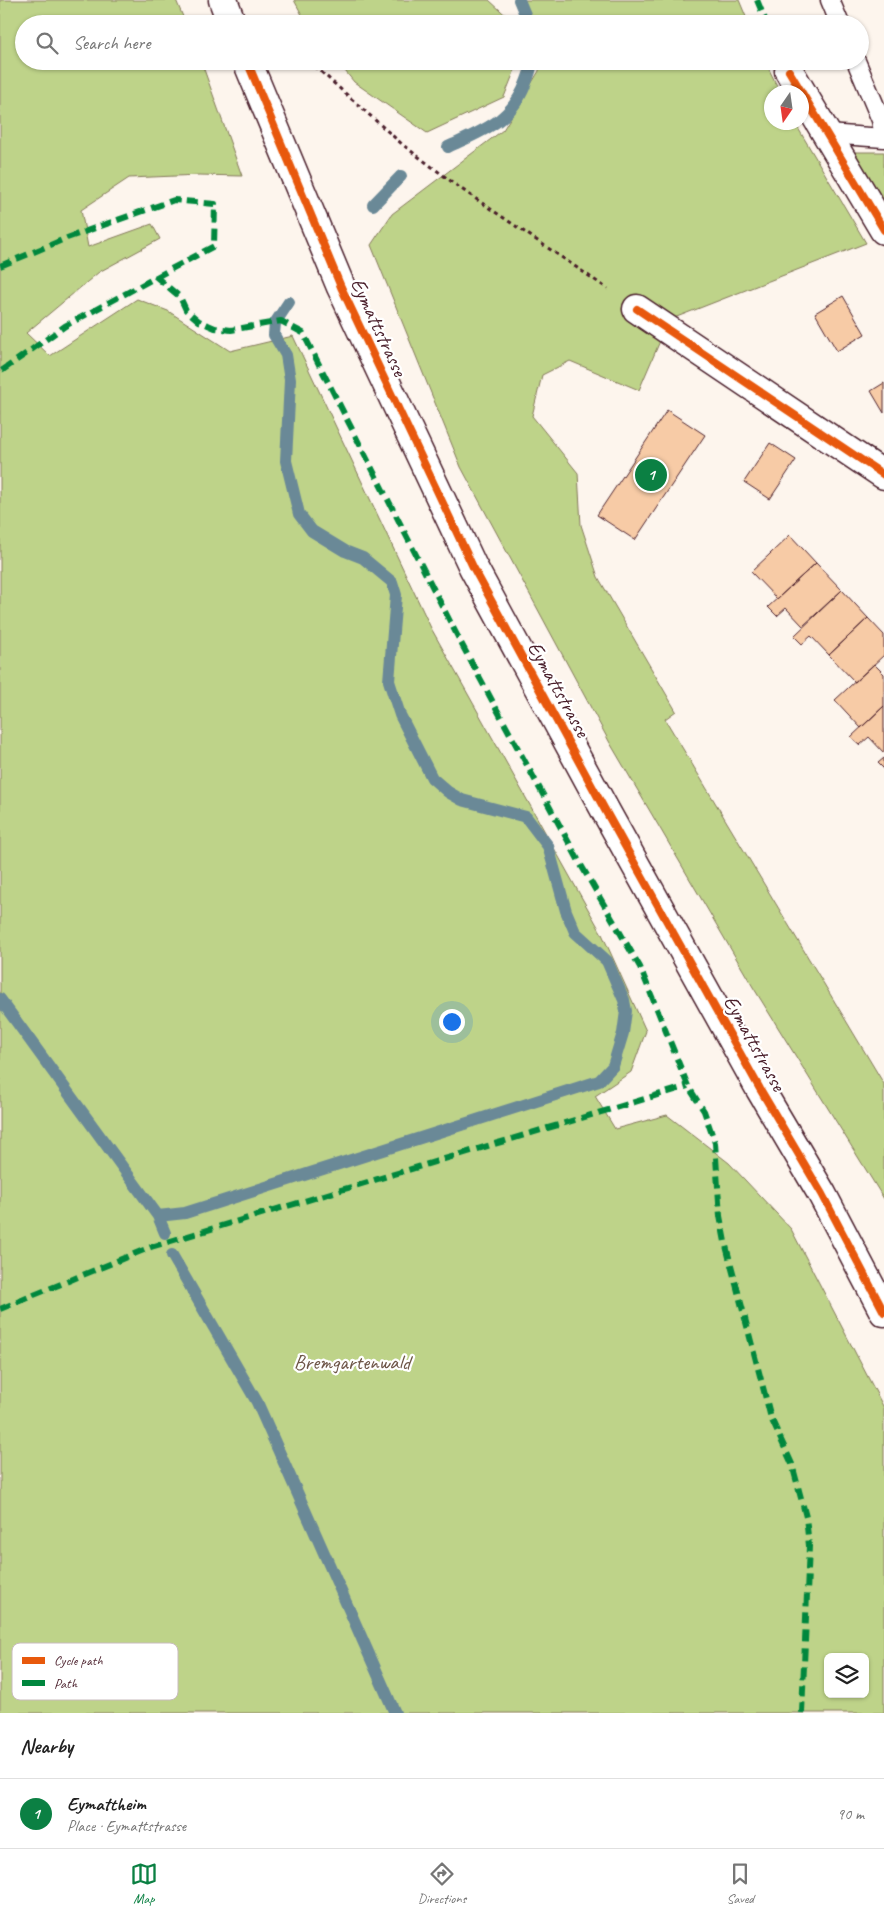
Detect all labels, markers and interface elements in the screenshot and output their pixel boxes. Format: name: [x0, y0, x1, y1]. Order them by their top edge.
search box: [15, 15, 869, 70]
icon: search: [33, 29, 61, 57]
text: Search here: [73, 31, 150, 55]
north arrow: [764, 85, 809, 130]
street label: Eymattstrasse: [345, 274, 414, 381]
pin: 1: [635, 456, 667, 494]
street label: Eymattstrasse: [522, 637, 596, 742]
street label: Eymattstrasse: [718, 991, 792, 1096]
your location: [439, 1009, 465, 1035]
park label: Bremgartenwald: [294, 1349, 413, 1375]
legend: [12, 1643, 178, 1700]
text: Cycle path: [54, 1652, 103, 1669]
map controls: [824, 1653, 869, 1698]
button: layers: [824, 1653, 869, 1698]
text: Path: [54, 1675, 78, 1692]
text: Nearby: [20, 1733, 73, 1759]
text: Eymattheim: [67, 1792, 146, 1816]
text: 1: [32, 1804, 40, 1824]
text: 90 m: [837, 1804, 864, 1824]
text: Place · Eymattstrasse: [67, 1816, 186, 1836]
tab: Map: [130, 1860, 158, 1907]
tab: Directions: [418, 1860, 466, 1907]
tab: Saved: [726, 1860, 754, 1907]

